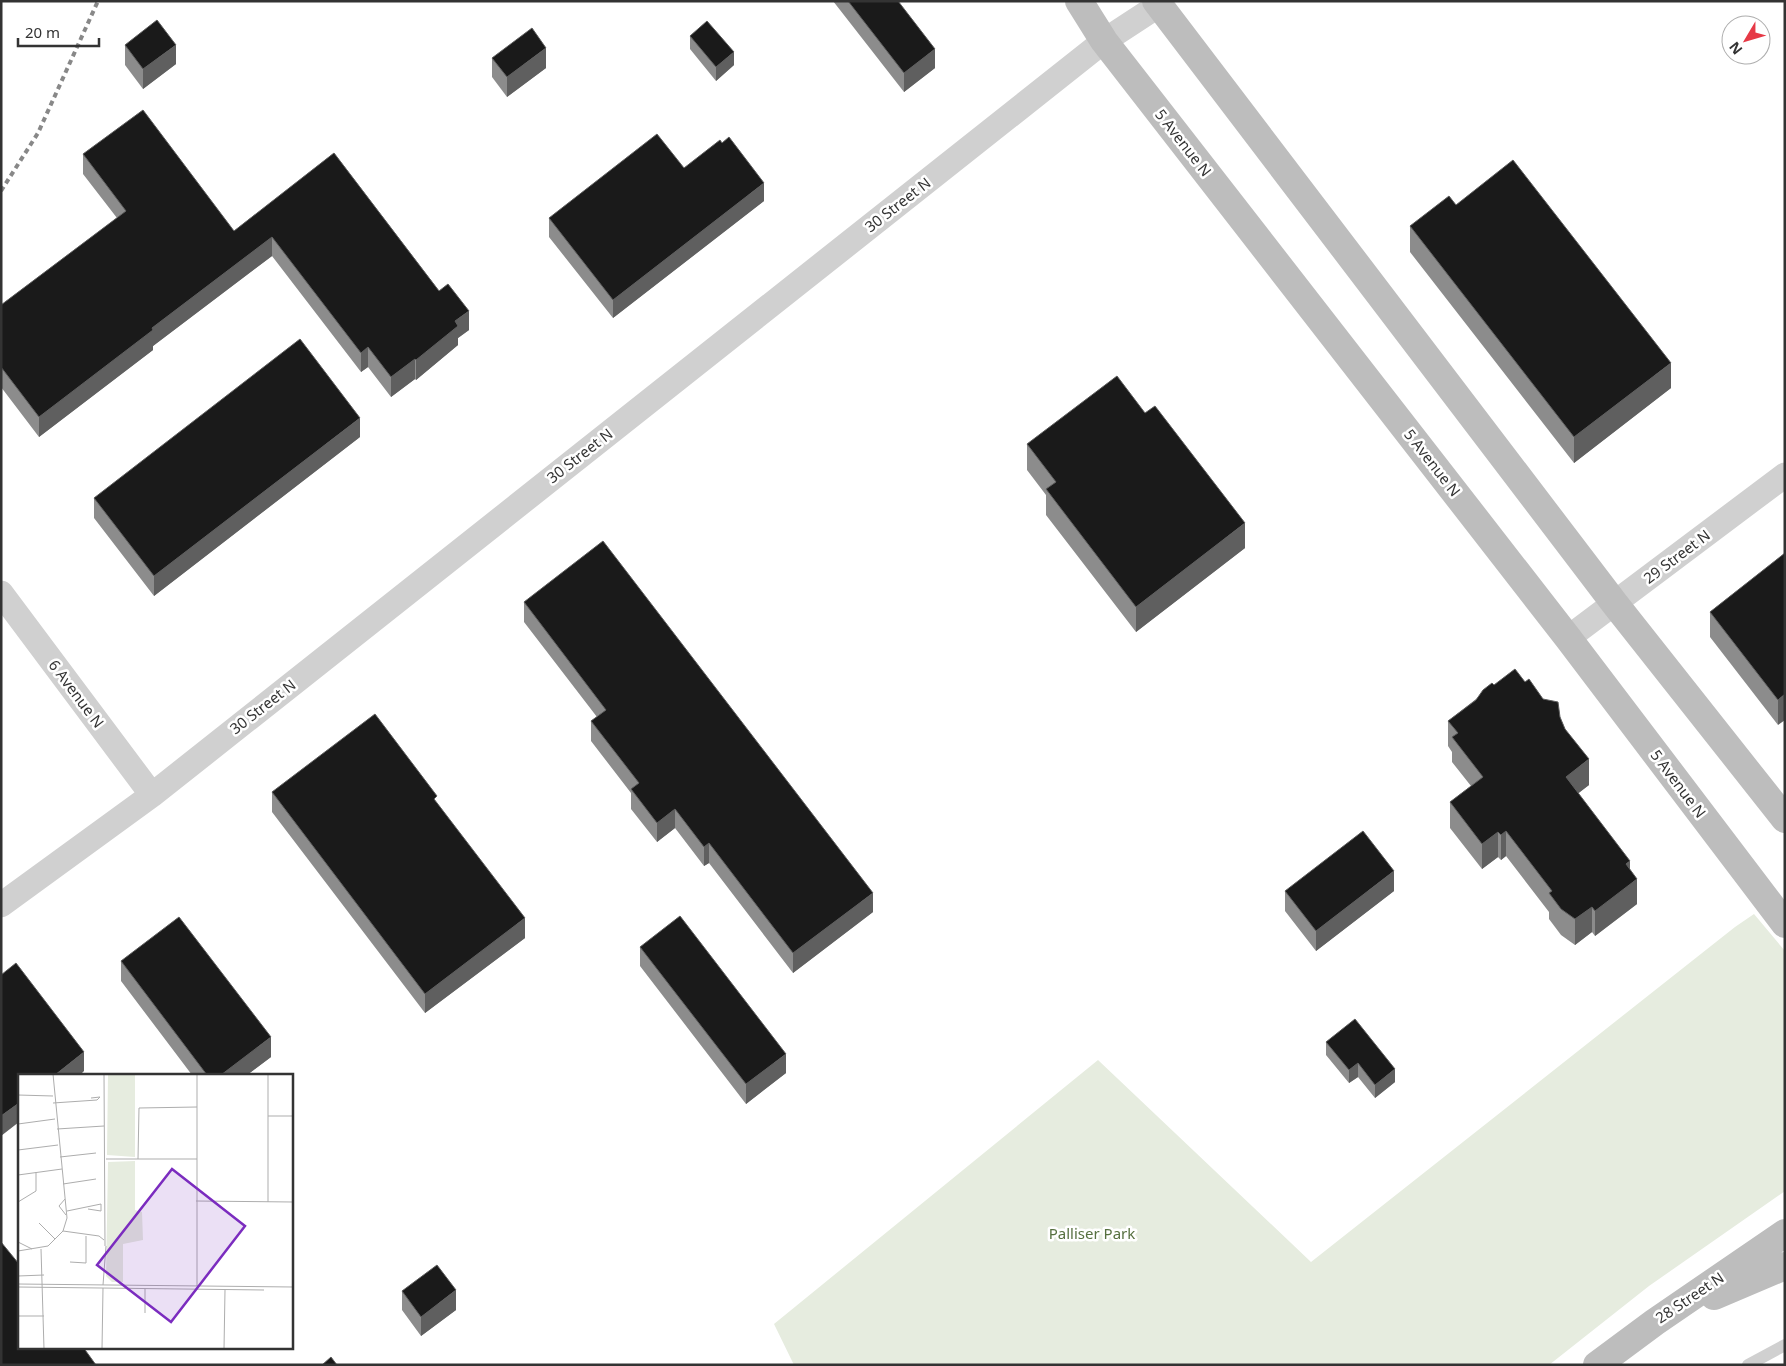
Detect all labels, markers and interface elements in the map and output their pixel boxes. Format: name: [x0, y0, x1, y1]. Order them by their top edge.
scale bar: [18, 15, 99, 47]
north arrow: [1721, 15, 1771, 65]
text: 20 m: [25, 22, 60, 42]
text: N: [1724, 38, 1746, 59]
street label: 5 Avenue N: [1151, 105, 1216, 180]
street label: 30 Street N: [860, 172, 934, 236]
street label: 30 Street N: [542, 423, 616, 487]
street label: 5 Avenue N: [1400, 425, 1465, 500]
street label: 29 Street N: [1639, 525, 1714, 588]
street label: 6 Avenue N: [45, 655, 109, 732]
street label: 30 Street N: [225, 674, 299, 738]
street label: 5 Avenue N: [1647, 745, 1711, 822]
inset map: [18, 1074, 292, 1348]
park label: Palliser Park: [1049, 1223, 1135, 1243]
street label: 28 Street N: [1651, 1267, 1727, 1327]

